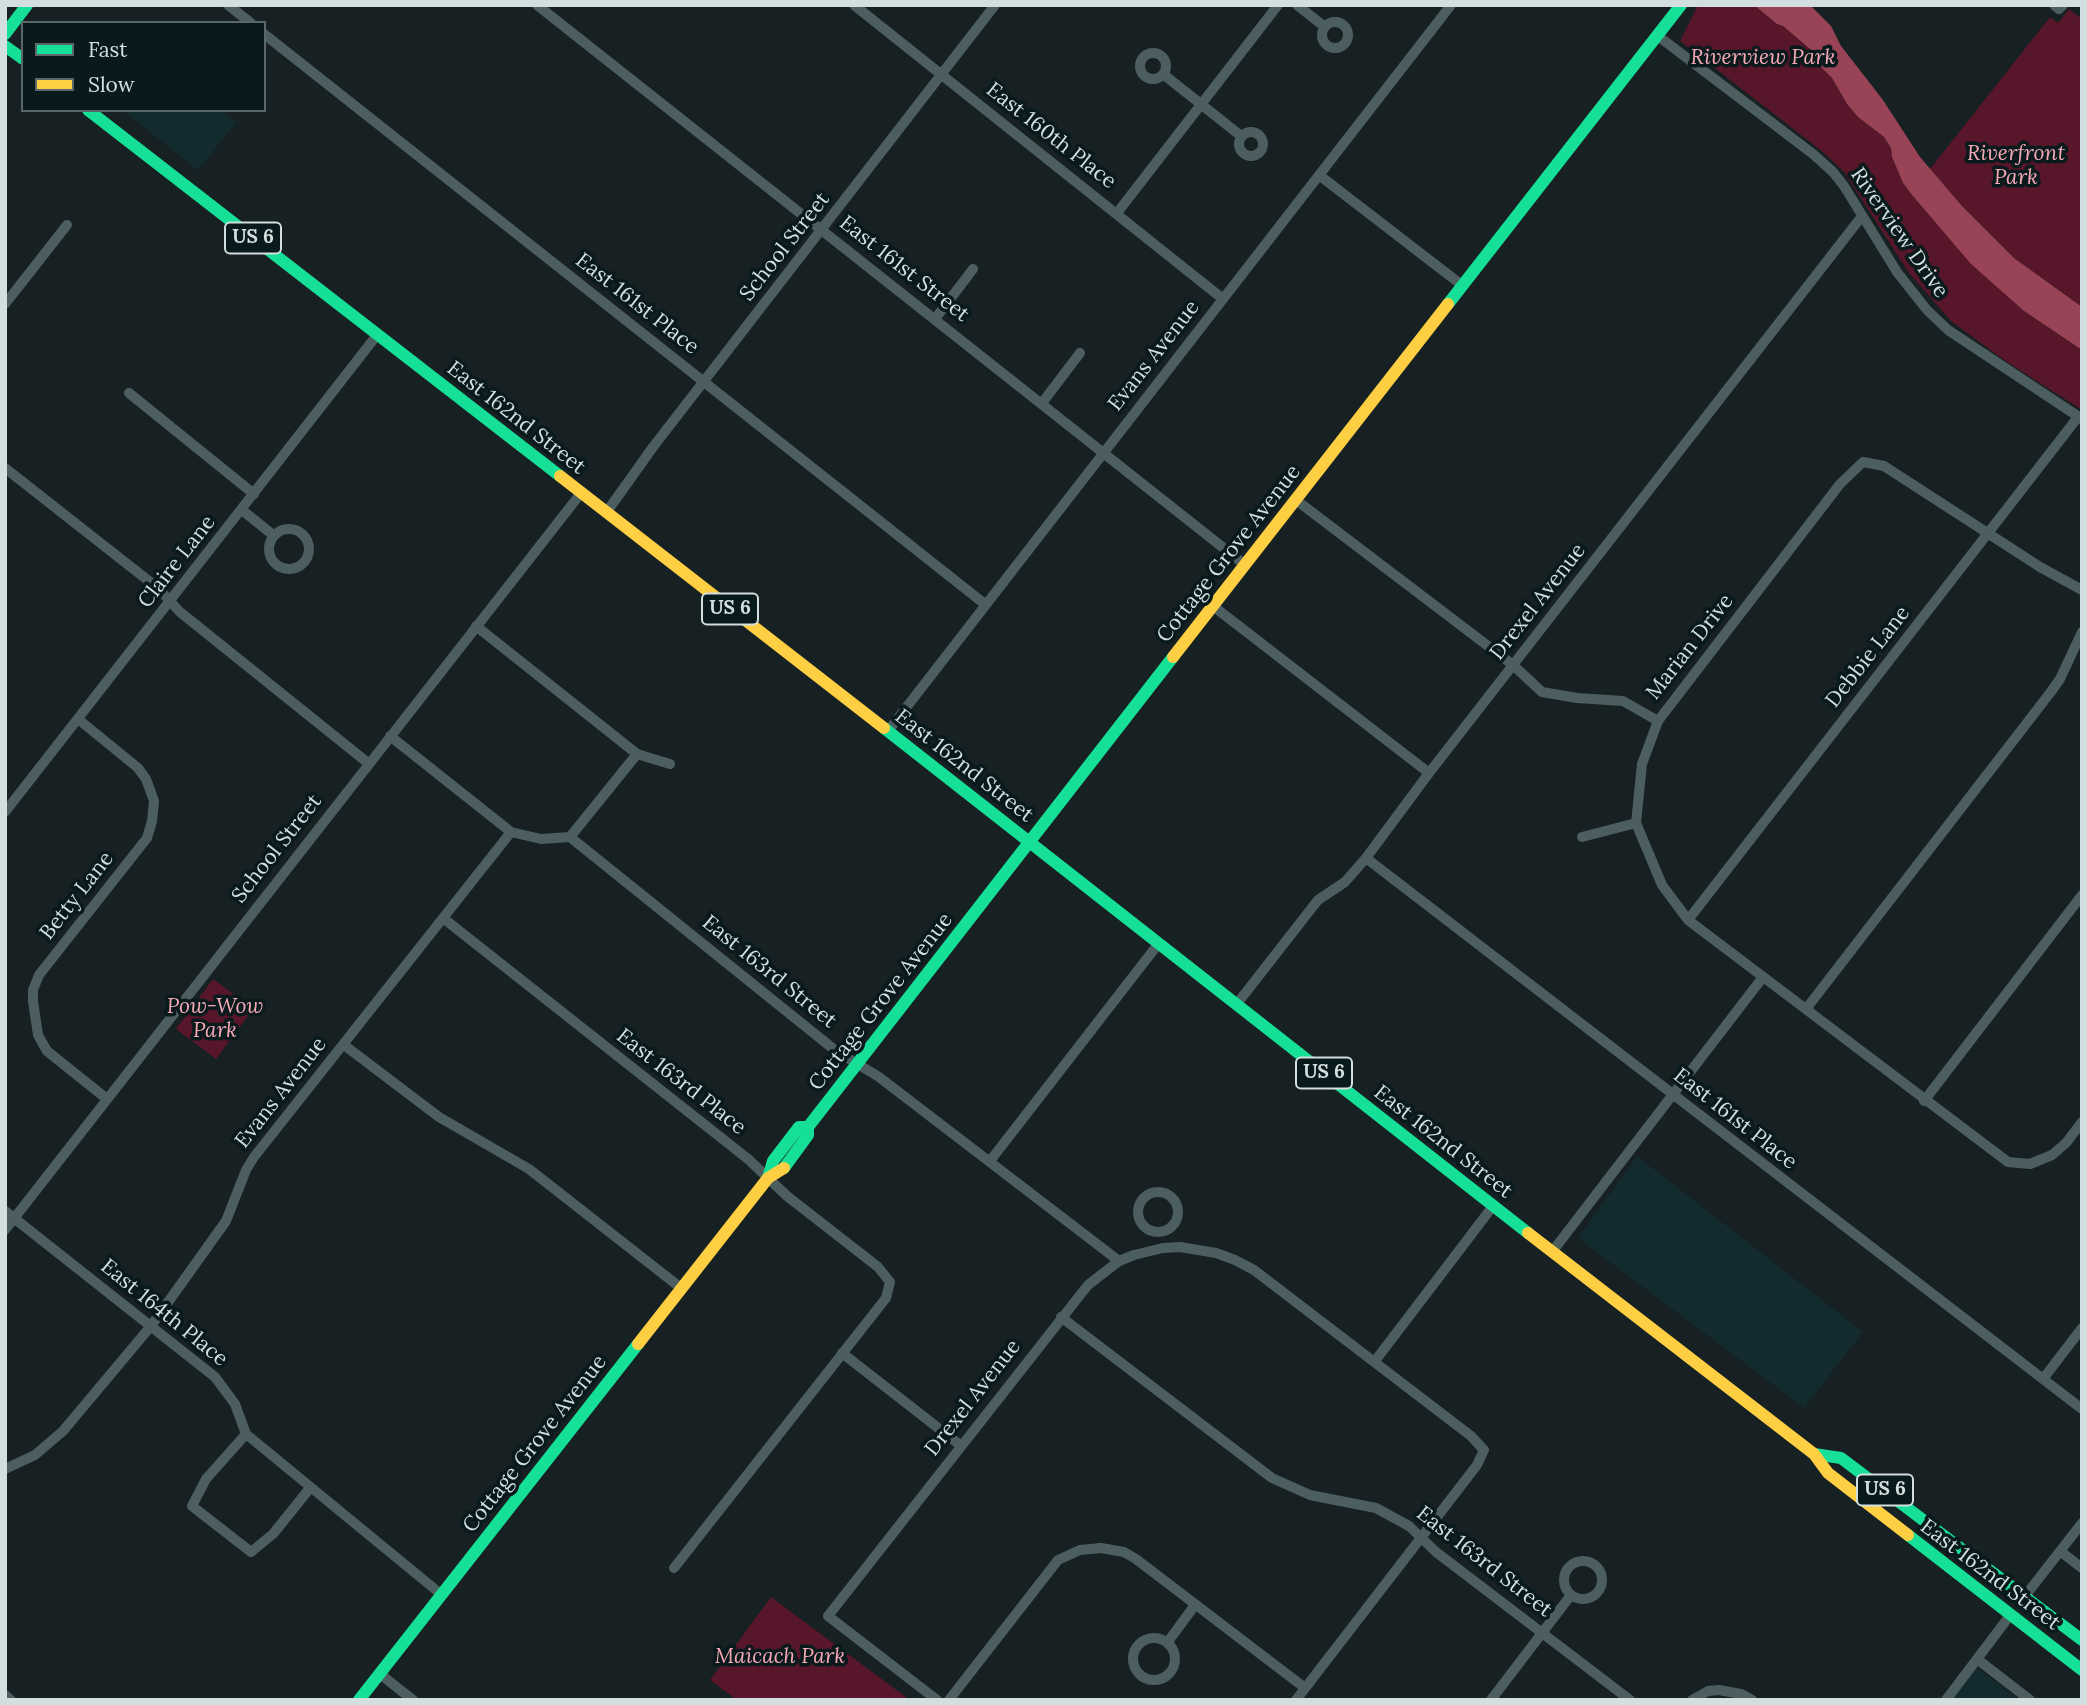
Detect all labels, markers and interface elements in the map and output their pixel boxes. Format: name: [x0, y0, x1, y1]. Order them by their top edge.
legend: [21, 21, 266, 112]
text: Fast: [88, 36, 127, 63]
park label: Riverview Park: [1691, 45, 1835, 71]
text: Slow: [88, 71, 135, 98]
street label: East 160th Place: [981, 77, 1121, 195]
park label: Riverfront Park: [1967, 141, 2065, 191]
street label: Riverview Drive: [1845, 163, 1953, 303]
street label: School Street: [735, 188, 835, 306]
street label: East 161st Street: [834, 211, 974, 327]
road number: US 6: [225, 222, 281, 254]
street label: East 161st Place: [570, 248, 704, 360]
street label: Evans Avenue: [1103, 296, 1205, 416]
street label: East 162nd Street: [442, 356, 590, 480]
street label: Cottage Grove Avenue: [1152, 460, 1306, 648]
street label: Claire Lane: [133, 511, 221, 613]
street label: Drexel Avenue: [1485, 539, 1591, 665]
street label: Marian Drive: [1641, 589, 1739, 705]
road number: US 6: [702, 594, 758, 624]
street label: Debbie Lane: [1821, 601, 1915, 713]
street label: East 162nd Street: [890, 704, 1038, 828]
street label: School Street: [227, 790, 327, 908]
street label: Betty Lane: [35, 847, 119, 945]
street label: Cottage Grove Avenue: [804, 908, 958, 1096]
street label: East 163rd Street: [697, 910, 841, 1034]
park label: Pow-Wow Park: [167, 994, 263, 1044]
street label: East 163rd Place: [611, 1024, 751, 1140]
street label: Evans Avenue: [230, 1033, 332, 1153]
road number: US 6: [1296, 1058, 1352, 1088]
street label: East 161st Place: [1668, 1063, 1802, 1175]
street label: East 162nd Street: [1369, 1080, 1517, 1204]
street label: East 164th Place: [95, 1254, 233, 1372]
street label: Drexel Avenue: [920, 1335, 1026, 1461]
street label: Cottage Grove Avenue: [458, 1350, 612, 1538]
road number: US 6: [1857, 1474, 1913, 1506]
street label: East 163rd Street: [1411, 1501, 1557, 1623]
street label: East 162nd Street: [1915, 1514, 2065, 1636]
park label: Maicach Park: [715, 1644, 845, 1670]

